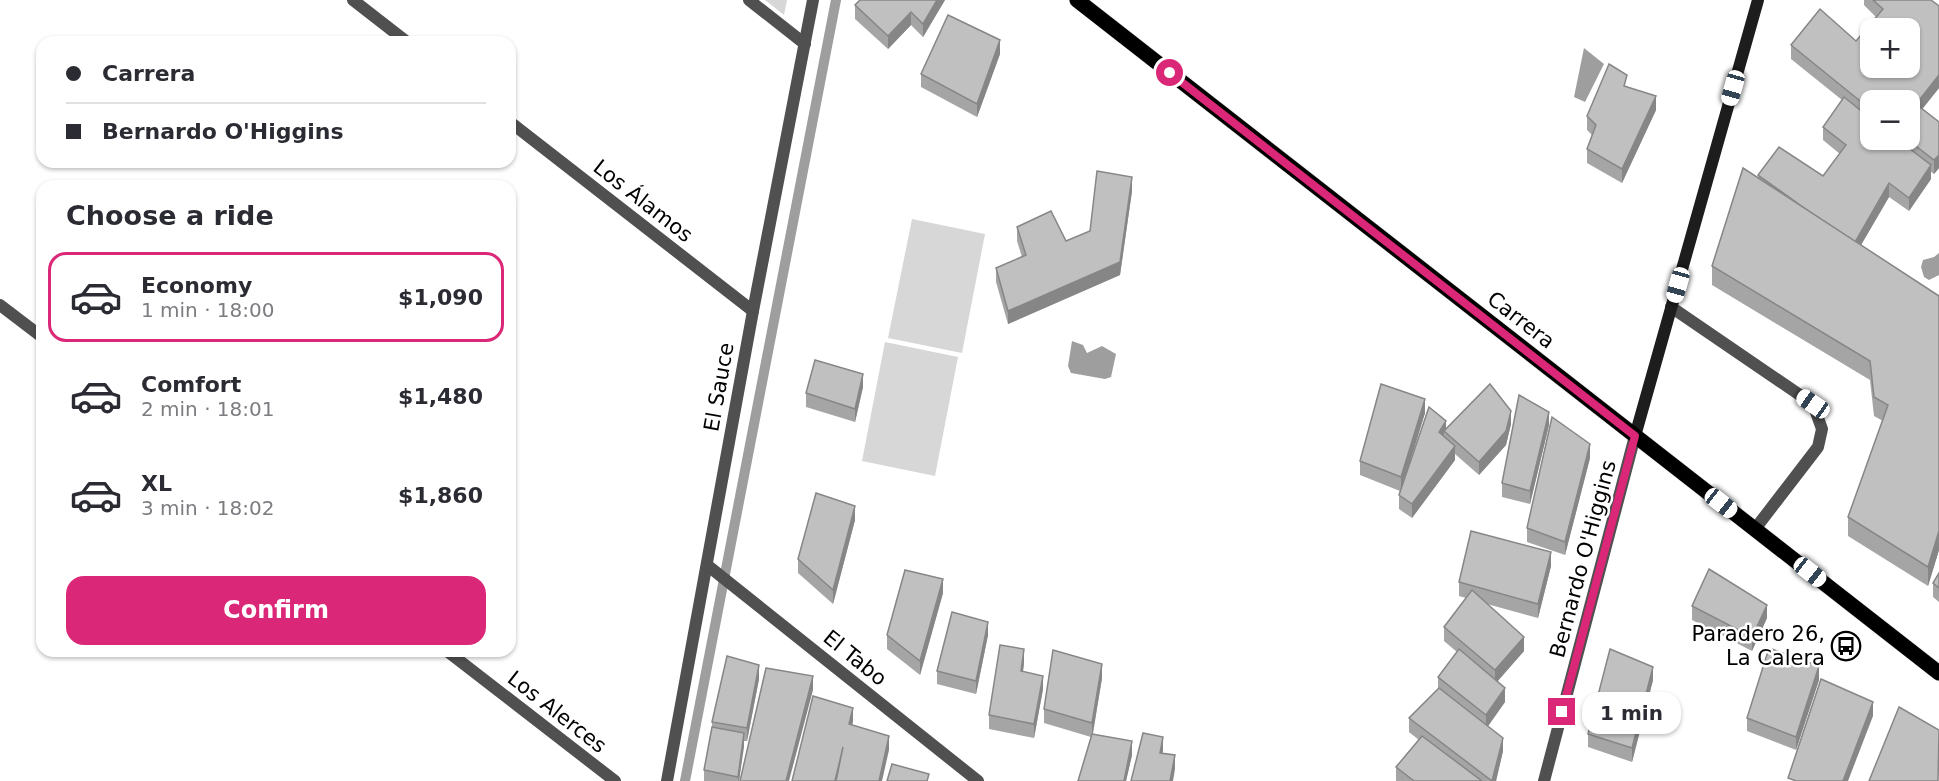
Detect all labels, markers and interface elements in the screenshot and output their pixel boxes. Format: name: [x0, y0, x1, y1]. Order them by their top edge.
map controls: [1860, 18, 1920, 150]
button: +: [1860, 18, 1920, 78]
route start: [1156, 59, 1183, 86]
text: Carrera: [102, 61, 195, 86]
car: [1719, 68, 1747, 108]
button: −: [1860, 90, 1920, 150]
text: Bernardo O'Higgins: [102, 119, 344, 144]
street label: Los Álamos: [589, 154, 698, 247]
text: Choose a ride: [66, 200, 274, 231]
car: [1664, 265, 1692, 305]
icon: car: [69, 270, 123, 324]
text: Economy: [141, 273, 252, 298]
text: $1,090: [398, 285, 483, 310]
street label: Carrera: [1483, 286, 1559, 354]
text: 1 min · 18:00: [141, 298, 275, 322]
street label: El Sauce: [699, 341, 739, 433]
icon: car: [69, 369, 123, 423]
text: Comfort: [141, 372, 241, 397]
text: $1,480: [398, 384, 483, 409]
car: [1793, 386, 1833, 422]
text: 2 min · 18:01: [141, 397, 275, 421]
street label: Bernardo O'Higgins: [1545, 458, 1621, 660]
icon: car: [69, 468, 123, 522]
text: XL: [141, 471, 172, 496]
text: $1,860: [398, 483, 483, 508]
car: [1701, 485, 1741, 521]
text: 3 min · 18:02: [141, 496, 275, 520]
car: [1790, 554, 1830, 590]
button: Confirm: [66, 576, 486, 645]
place label: Paradero 26, La Calera: [1692, 622, 1825, 670]
street label: El Tabo: [819, 625, 891, 691]
bus stop icon: Paradero 26, La Calera: [1830, 630, 1862, 662]
street label: Los Alerces: [503, 666, 611, 758]
callout: 1 min: [1583, 691, 1682, 733]
route end: [1548, 698, 1575, 725]
text: 1 min: [1600, 701, 1663, 725]

